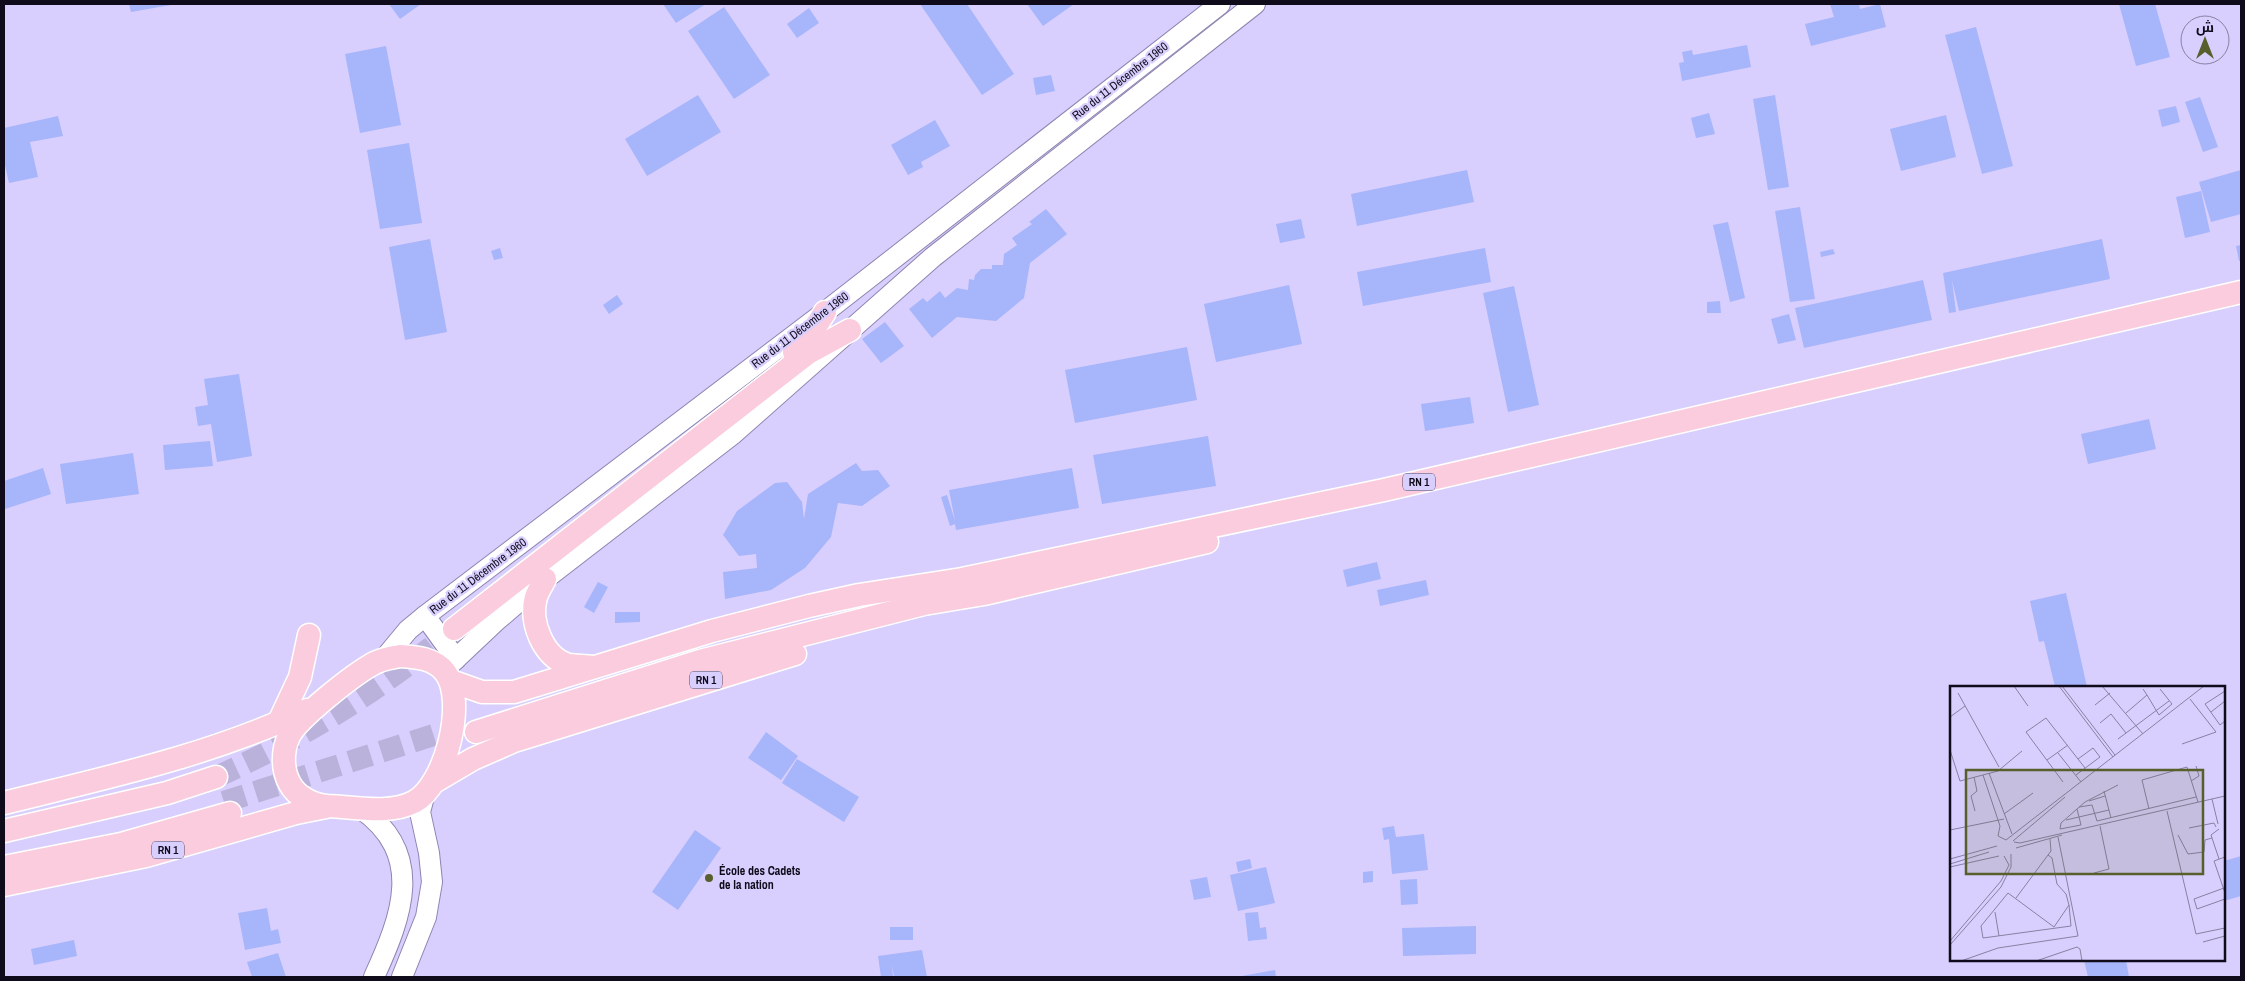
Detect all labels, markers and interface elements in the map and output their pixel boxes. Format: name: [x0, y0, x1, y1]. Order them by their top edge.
north arrow: [2180, 15, 2230, 65]
text: ش: [2196, 18, 2214, 36]
street label: Rue du 11 Décembre 1960: [1069, 39, 1171, 123]
street label: Rue du 11 Décembre 1960: [748, 288, 852, 372]
road number: RN 1: [1403, 474, 1435, 491]
street label: Rue du 11 Décembre 1960: [426, 534, 530, 618]
road number: RN 1: [690, 672, 722, 688]
inset map: [1950, 686, 2225, 961]
road number: RN 1: [152, 842, 184, 858]
place label: École des Cadets de la nation: [719, 863, 801, 893]
marker: École des Cadets de la nation: [703, 872, 715, 884]

